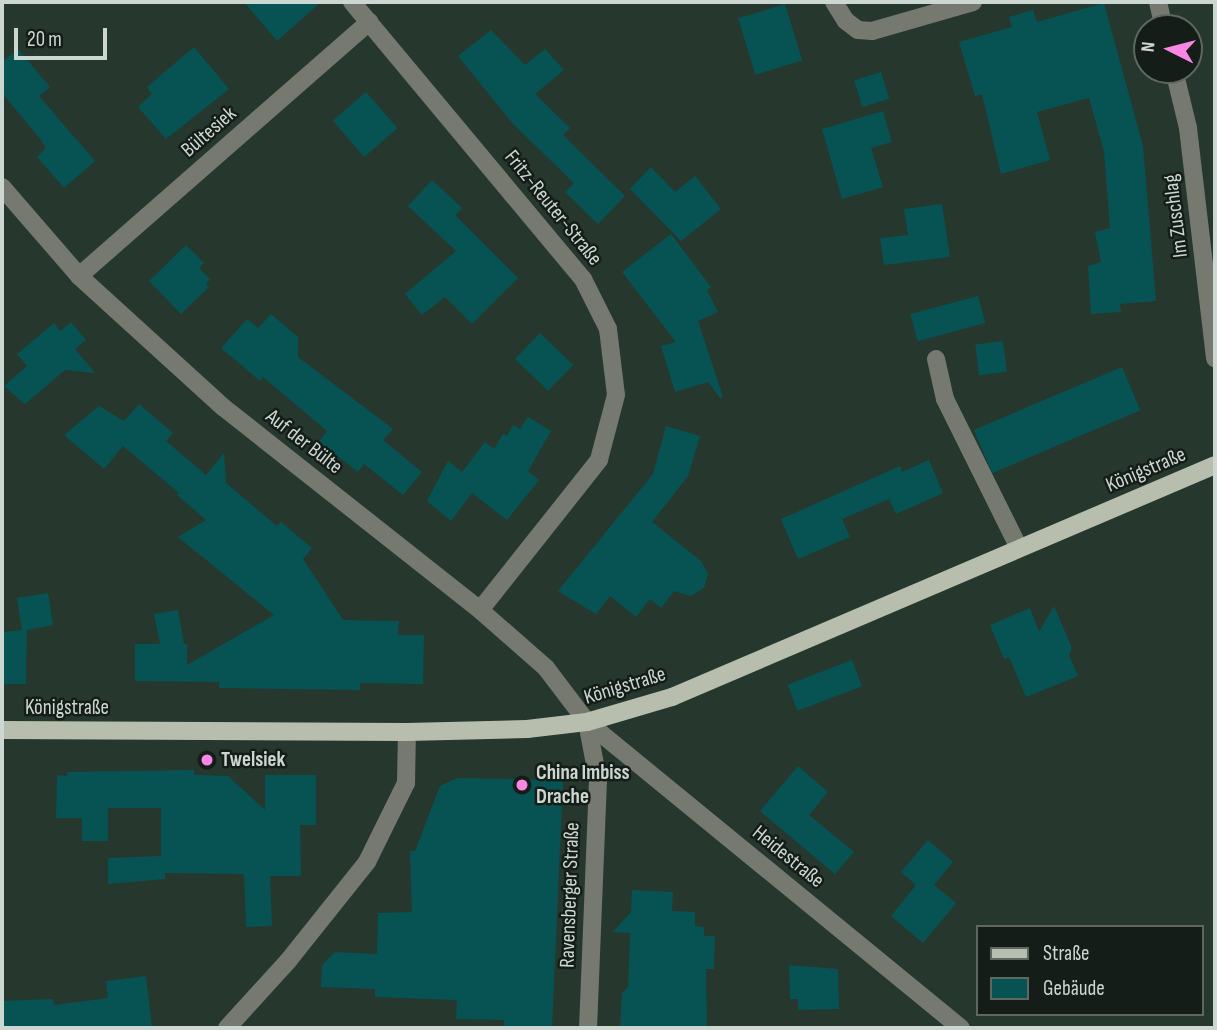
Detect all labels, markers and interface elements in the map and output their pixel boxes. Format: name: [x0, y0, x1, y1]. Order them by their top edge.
scale bar: [18, 14, 110, 58]
north arrow: [1133, 14, 1203, 84]
text: 20 m: [27, 27, 62, 52]
text: N: [1137, 41, 1161, 53]
street label: Bültesiek: [176, 101, 242, 163]
street label: Fritz-Reuter-Straße: [499, 145, 607, 271]
street label: Im Zuschlag: [1158, 173, 1194, 259]
street label: Auf der Bülte: [261, 404, 347, 480]
street label: Königstraße: [1102, 442, 1190, 498]
street label: Königstraße: [581, 662, 669, 710]
street label: Königstraße: [25, 695, 109, 721]
place label: Twelsiek: [221, 747, 285, 773]
marker: Twelsiek: [199, 752, 215, 768]
place label: China Imbiss Drache: [536, 760, 629, 810]
marker: China Imbiss Drache: [514, 777, 530, 793]
street label: Heidestraße: [747, 820, 829, 894]
street label: Ravensberger Straße: [555, 822, 585, 968]
legend: [976, 925, 1203, 1016]
text: Straße: [1043, 941, 1089, 966]
text: Gebäude: [1043, 976, 1105, 1001]

